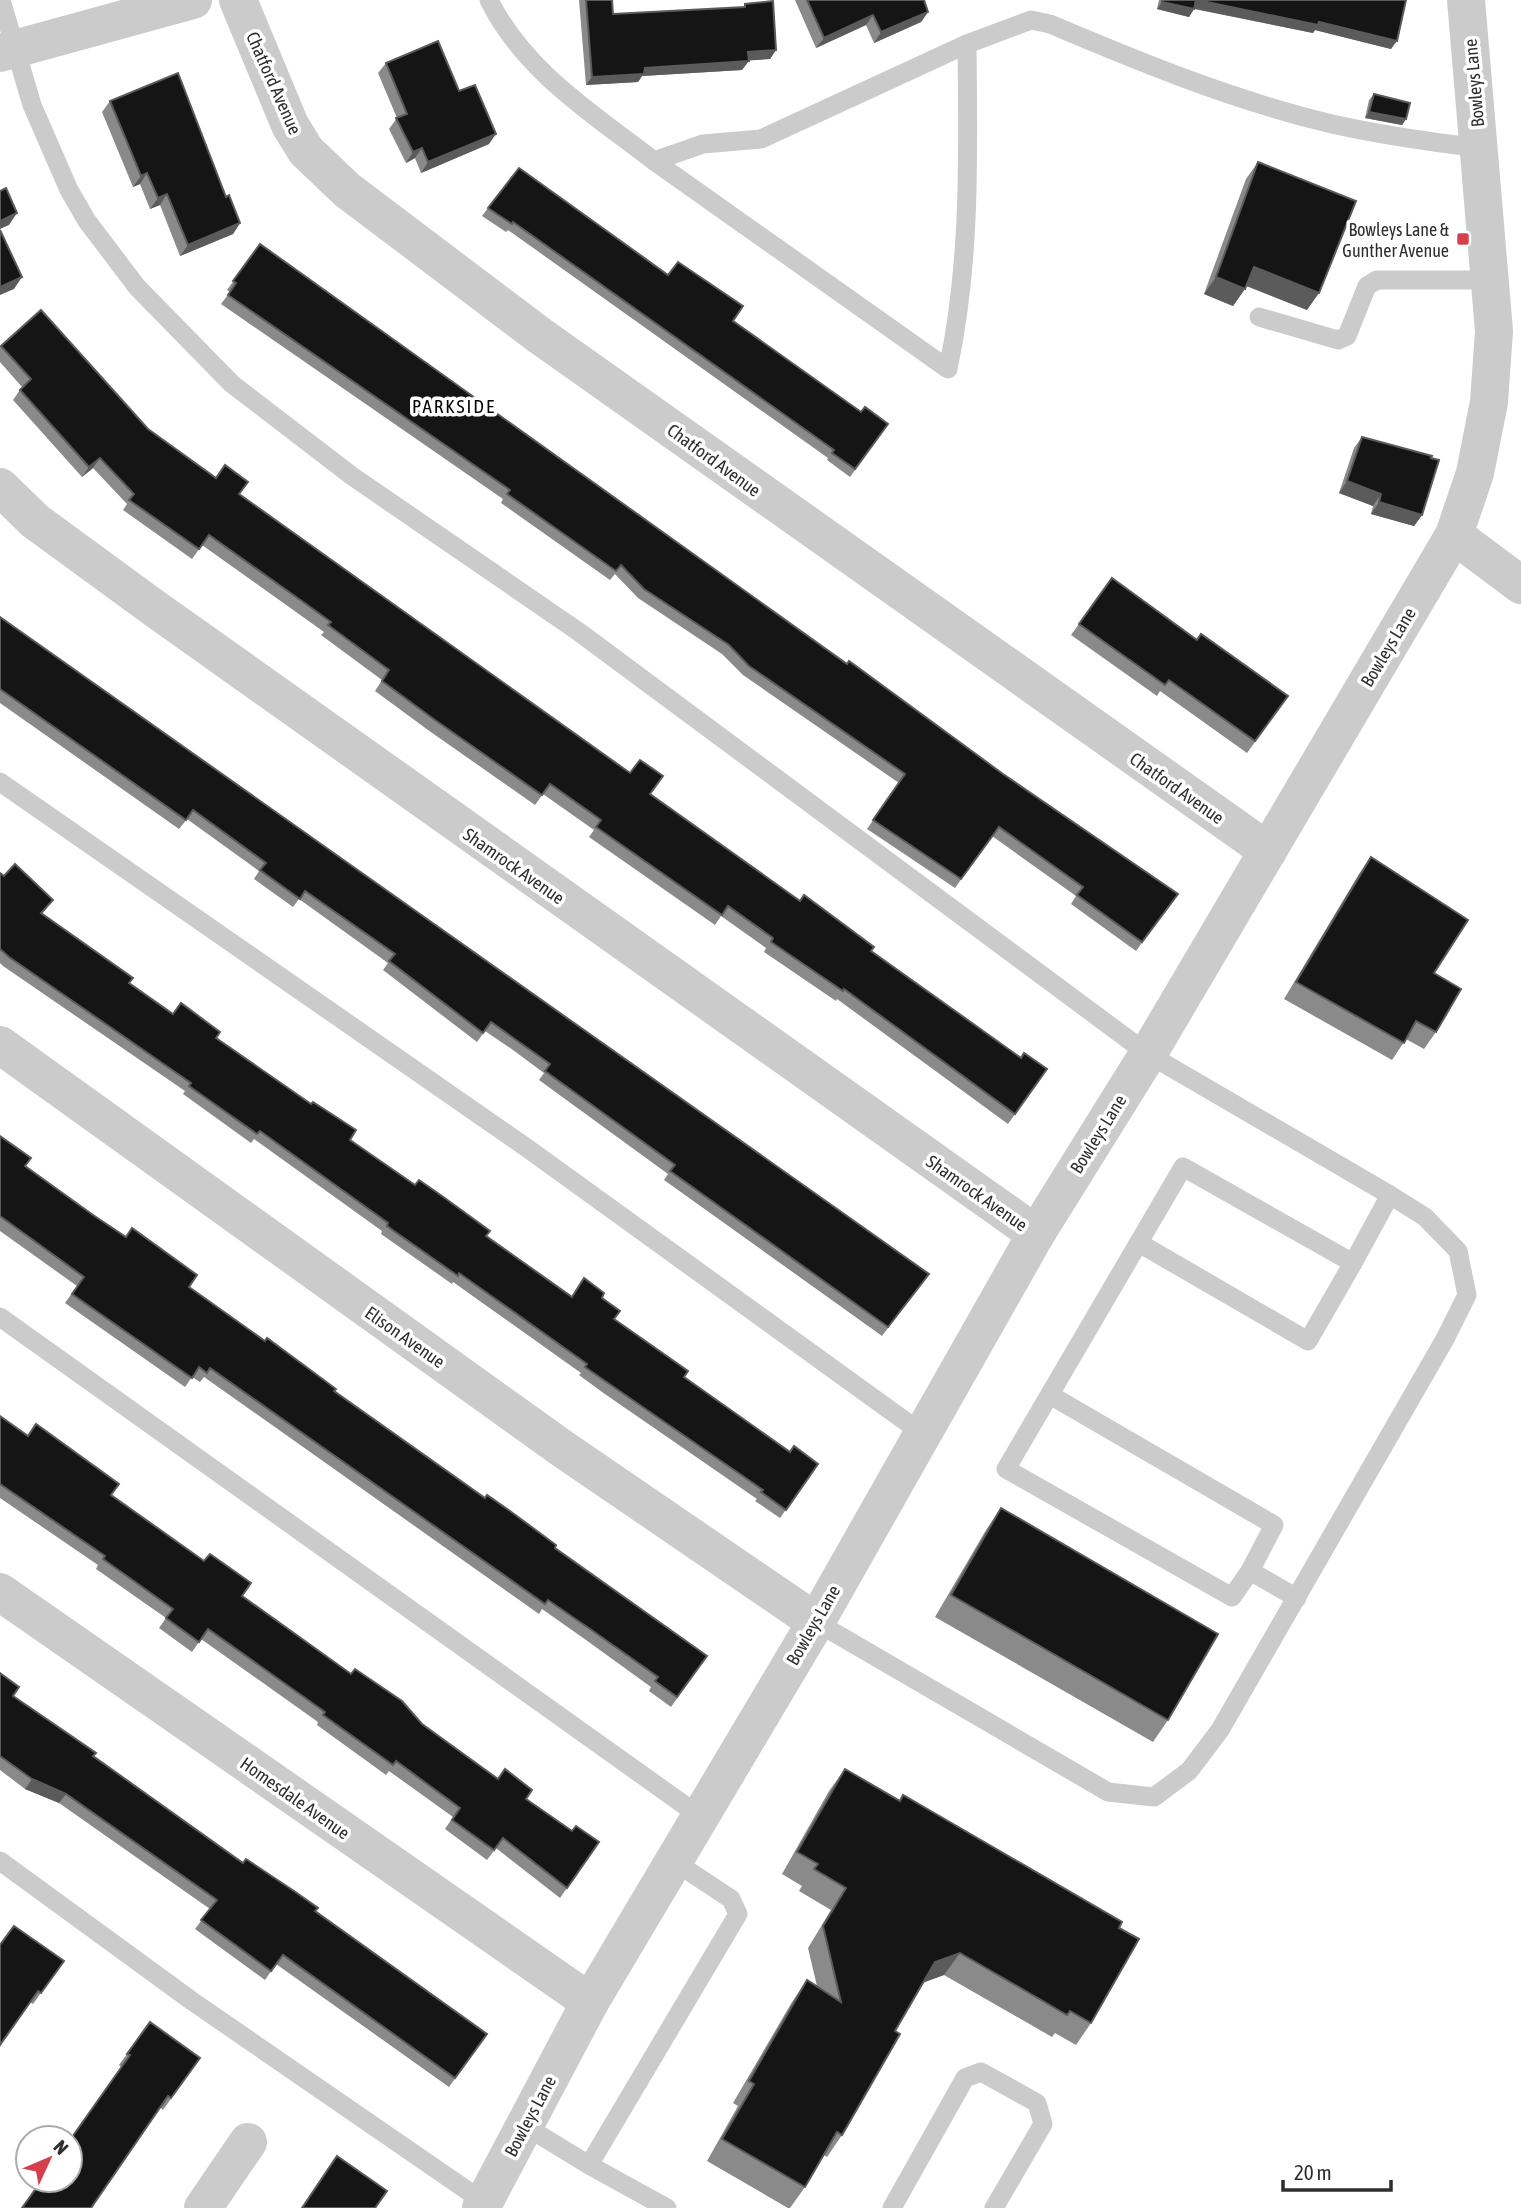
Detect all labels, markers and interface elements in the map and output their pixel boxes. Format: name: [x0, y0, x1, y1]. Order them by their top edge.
street label: Chatford Avenue: [242, 29, 306, 137]
street label: Bowleys Lane: [1460, 38, 1488, 128]
place label: Bowleys Lane & Gunther Avenue: [1342, 219, 1450, 261]
marker: Bowleys Lane & Gunther Avenue: [1455, 231, 1471, 247]
district label: PARKSIDE: [412, 395, 496, 417]
street label: Chatford Avenue: [663, 419, 765, 501]
street label: Bowleys Lane: [1356, 604, 1420, 690]
street label: Chatford Avenue: [1126, 748, 1228, 828]
street label: Shamrock Avenue: [460, 823, 568, 909]
street label: Bowleys Lane: [1066, 1091, 1130, 1177]
street label: Shamrock Avenue: [923, 1150, 1031, 1236]
street label: Elison Avenue: [361, 1302, 449, 1372]
street label: Bowleys Lane: [782, 1581, 844, 1669]
street label: Homesdale Avenue: [236, 1753, 354, 1843]
street label: Bowleys Lane: [500, 2072, 560, 2160]
north arrow: [14, 2124, 84, 2194]
text: N: [49, 2136, 73, 2159]
scale bar: [1283, 2148, 1392, 2192]
text: 20 m: [1294, 2160, 1332, 2184]

